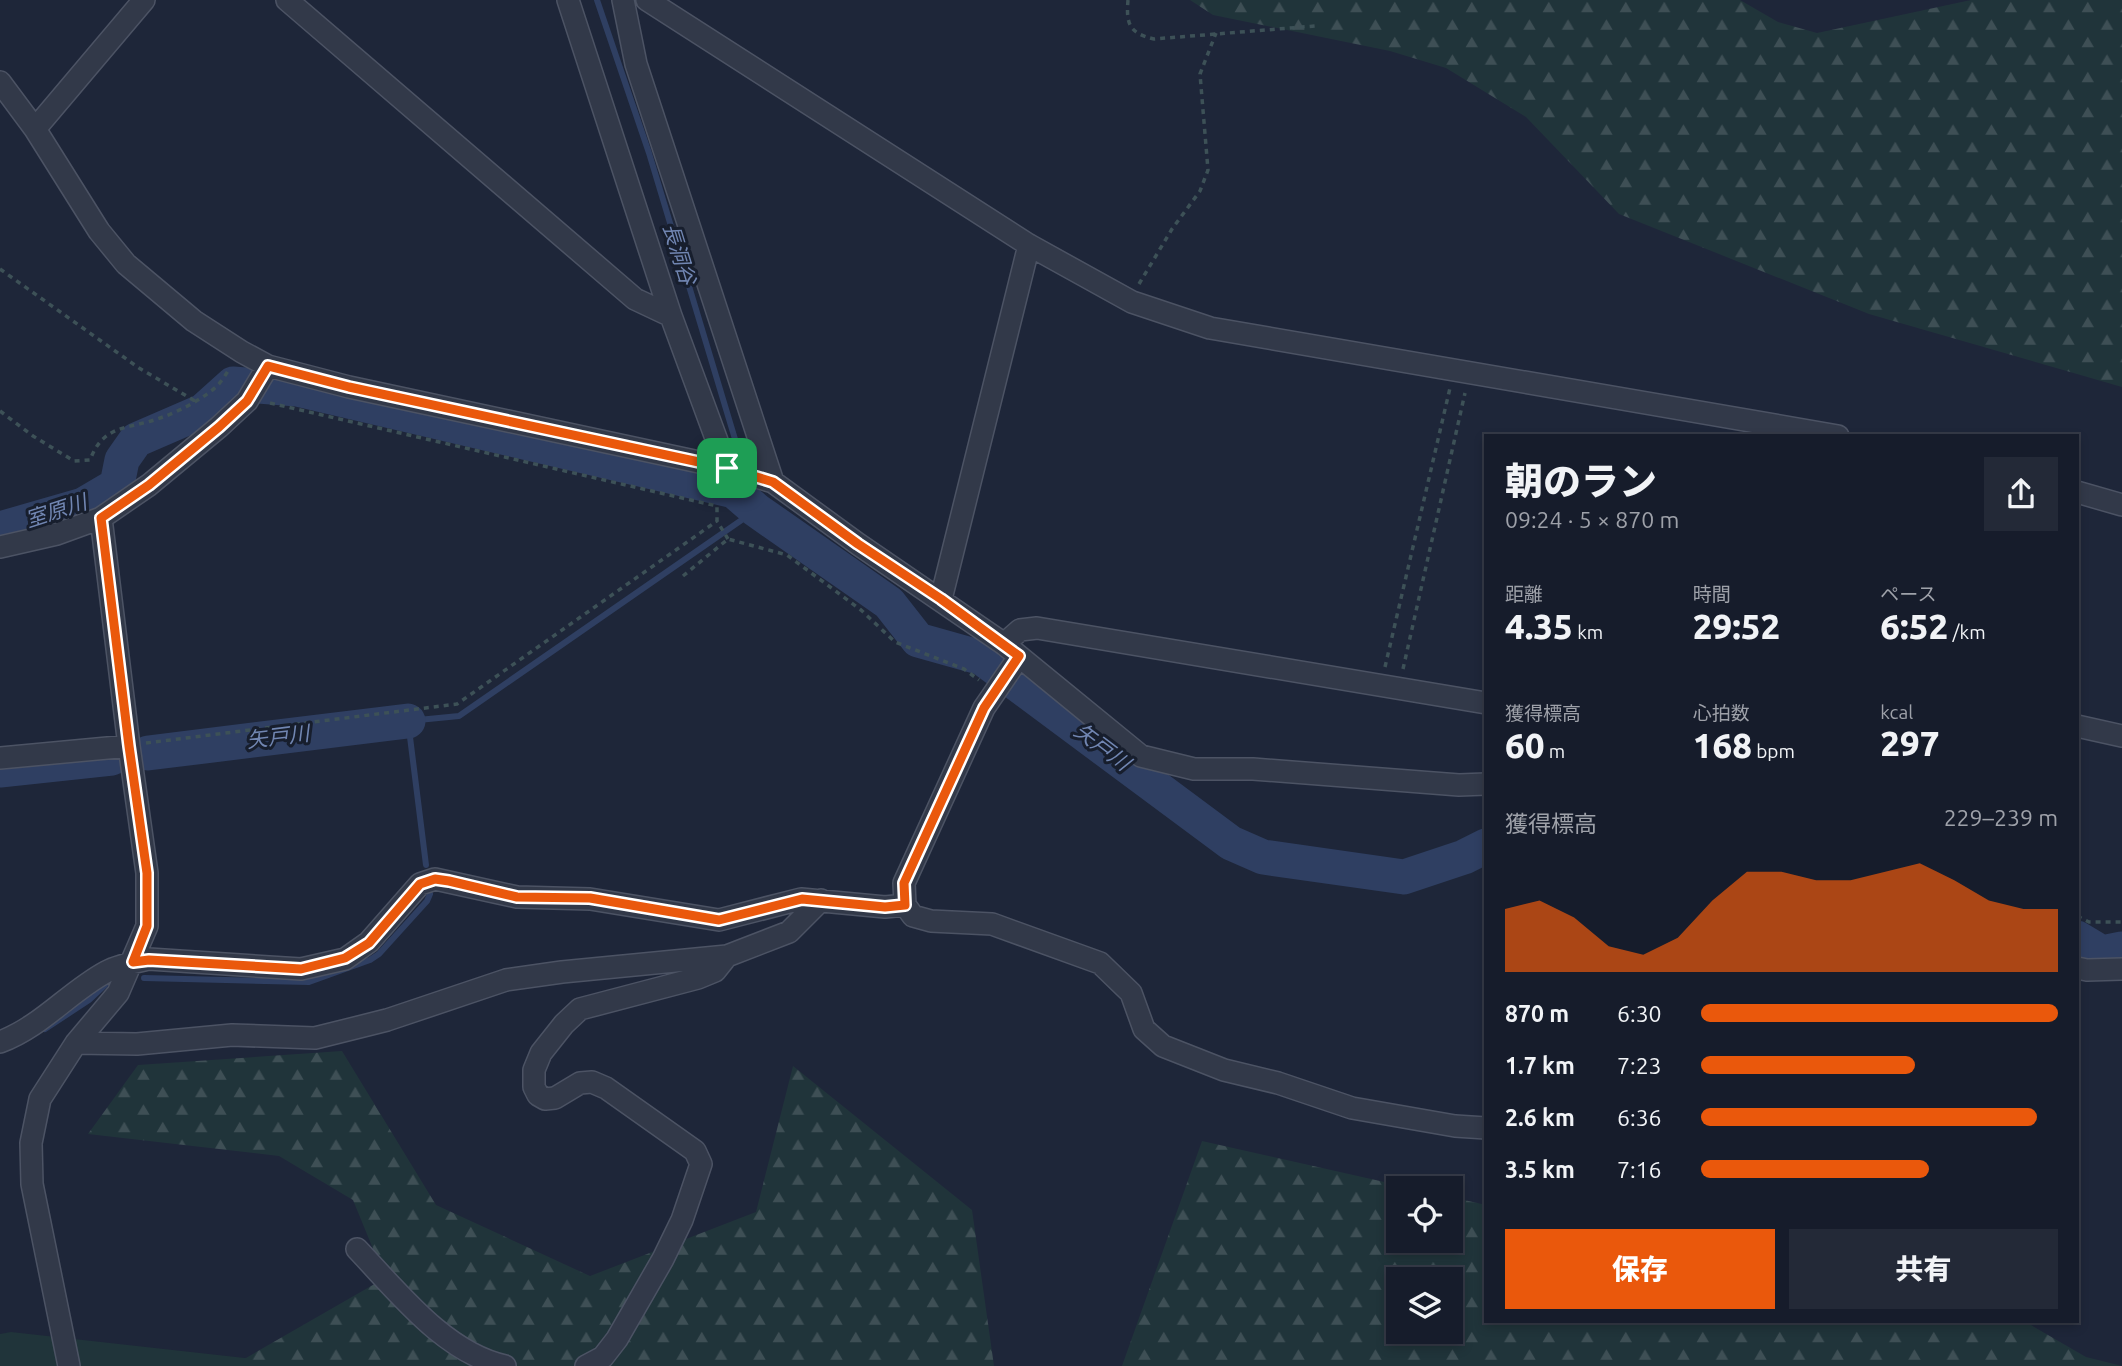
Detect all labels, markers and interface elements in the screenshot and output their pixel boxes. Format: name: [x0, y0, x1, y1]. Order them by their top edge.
water label: 長洞谷: [659, 220, 701, 289]
pin: [697, 438, 757, 498]
icon: arrive: [708, 449, 746, 487]
button: share: [1984, 457, 2058, 531]
text: 朝のラン: [1505, 460, 1657, 502]
water label: 室原川: [22, 488, 91, 531]
text: 09:24 · 5 × 870 m: [1505, 507, 1679, 532]
text: 距離: [1505, 583, 1543, 605]
text: 時間: [1693, 583, 1731, 605]
text: ペース: [1880, 583, 1936, 605]
text: 4.35: [1505, 606, 1573, 646]
text: 29:52: [1693, 606, 1780, 646]
text: 6:52: [1880, 606, 1948, 646]
text: km: [1573, 621, 1603, 643]
text: /km: [1948, 621, 1986, 643]
text: kcal: [1880, 701, 1913, 723]
text: 獲得標高: [1505, 702, 1581, 724]
text: 心拍数: [1693, 702, 1750, 724]
water label: 矢戸川: [1070, 718, 1137, 776]
water label: 矢戸川: [245, 720, 313, 752]
text: 297: [1880, 723, 1940, 763]
text: 60: [1505, 725, 1544, 765]
text: 168: [1693, 725, 1752, 765]
text: m: [1544, 740, 1565, 762]
text: bpm: [1752, 740, 1795, 762]
text: 229–239 m: [1944, 805, 2058, 830]
text: 獲得標高: [1505, 811, 1597, 836]
text: 870 m: [1505, 1001, 1569, 1026]
text: 6:30: [1617, 1001, 1662, 1026]
text: 1.7 km: [1505, 1053, 1575, 1078]
text: 7:23: [1617, 1053, 1662, 1078]
text: 2.6 km: [1505, 1105, 1575, 1130]
text: 6:36: [1617, 1105, 1662, 1130]
text: 3.5 km: [1505, 1157, 1575, 1182]
text: 7:16: [1617, 1157, 1662, 1182]
map controls: [1386, 1176, 1463, 1344]
button: locate: [1386, 1176, 1463, 1253]
button: 保存: [1505, 1229, 1775, 1309]
button: 共有: [1789, 1229, 2058, 1309]
button: layers: [1386, 1267, 1463, 1344]

